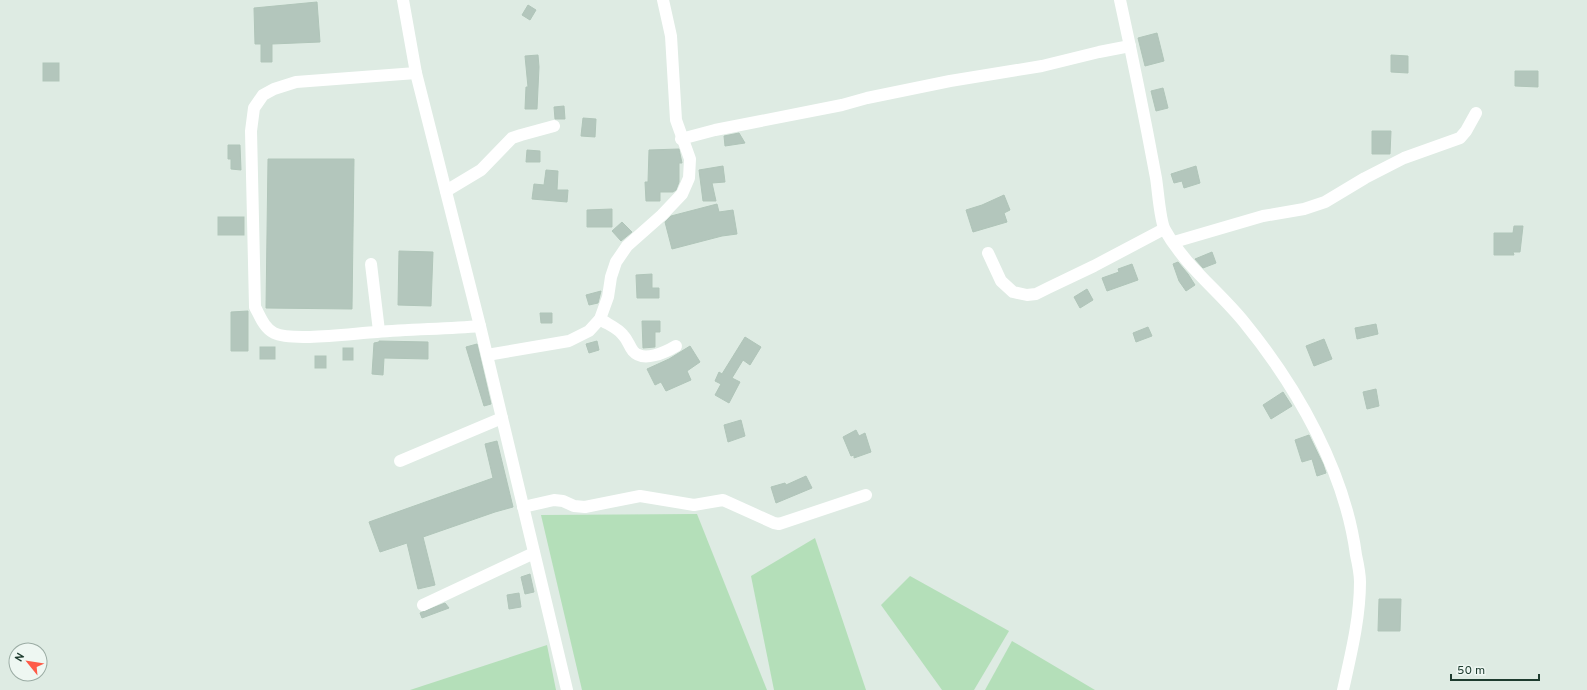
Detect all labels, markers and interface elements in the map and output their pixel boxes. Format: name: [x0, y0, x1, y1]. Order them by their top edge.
north arrow: [8, 642, 48, 682]
text: N: [12, 651, 28, 664]
scale bar: [1451, 656, 1539, 682]
text: 50 m: [1457, 663, 1485, 679]

